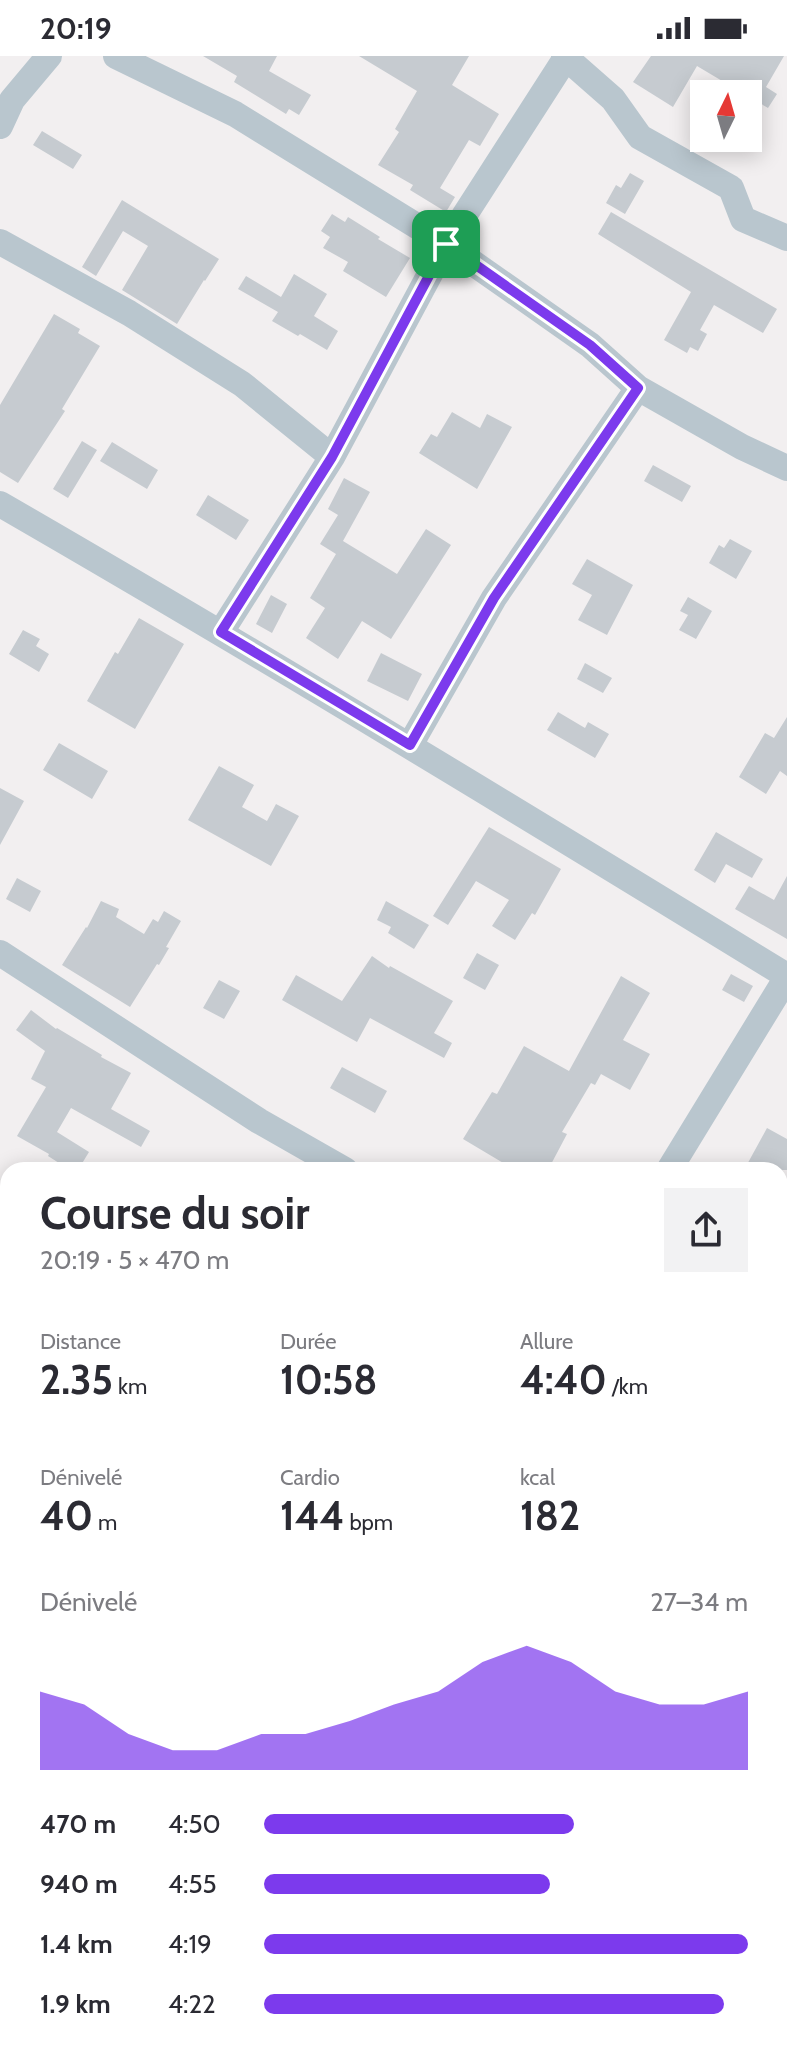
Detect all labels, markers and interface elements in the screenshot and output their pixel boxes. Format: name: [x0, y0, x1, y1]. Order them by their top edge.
text: 20:19: [40, 10, 112, 47]
north arrow: [690, 80, 762, 152]
map controls: [690, 80, 762, 152]
pin: [412, 210, 480, 278]
icon: arrive: [424, 222, 468, 266]
text: Course du soir: [40, 1187, 310, 1240]
button: share: [664, 1188, 748, 1272]
text: 20:19 · 5 × 470 m: [40, 1244, 229, 1276]
text: Distance: [40, 1328, 121, 1355]
text: Durée: [280, 1328, 337, 1355]
text: Allure: [520, 1328, 573, 1355]
text: 2.35: [40, 1355, 113, 1404]
text: 10:58: [280, 1355, 378, 1404]
text: 4:40: [520, 1355, 607, 1404]
text: km: [113, 1373, 147, 1400]
text: /km: [607, 1373, 648, 1400]
text: Dénivelé: [40, 1464, 122, 1491]
text: Cardio: [280, 1464, 340, 1491]
text: kcal: [520, 1464, 555, 1491]
text: 40: [40, 1491, 93, 1540]
text: 144: [280, 1491, 344, 1540]
text: 182: [520, 1491, 580, 1540]
text: m: [93, 1509, 117, 1536]
text: bpm: [344, 1509, 393, 1536]
text: Dénivelé: [40, 1586, 137, 1618]
text: 27–34 m: [650, 1586, 748, 1618]
text: 470 m: [40, 1808, 116, 1840]
text: 4:50: [168, 1808, 221, 1840]
text: 940 m: [40, 1868, 118, 1900]
text: 4:55: [168, 1868, 217, 1900]
text: 1.4 km: [40, 1928, 113, 1960]
text: 4:19: [168, 1928, 212, 1960]
text: 1.9 km: [40, 1988, 111, 2020]
text: 4:22: [168, 1988, 216, 2020]

